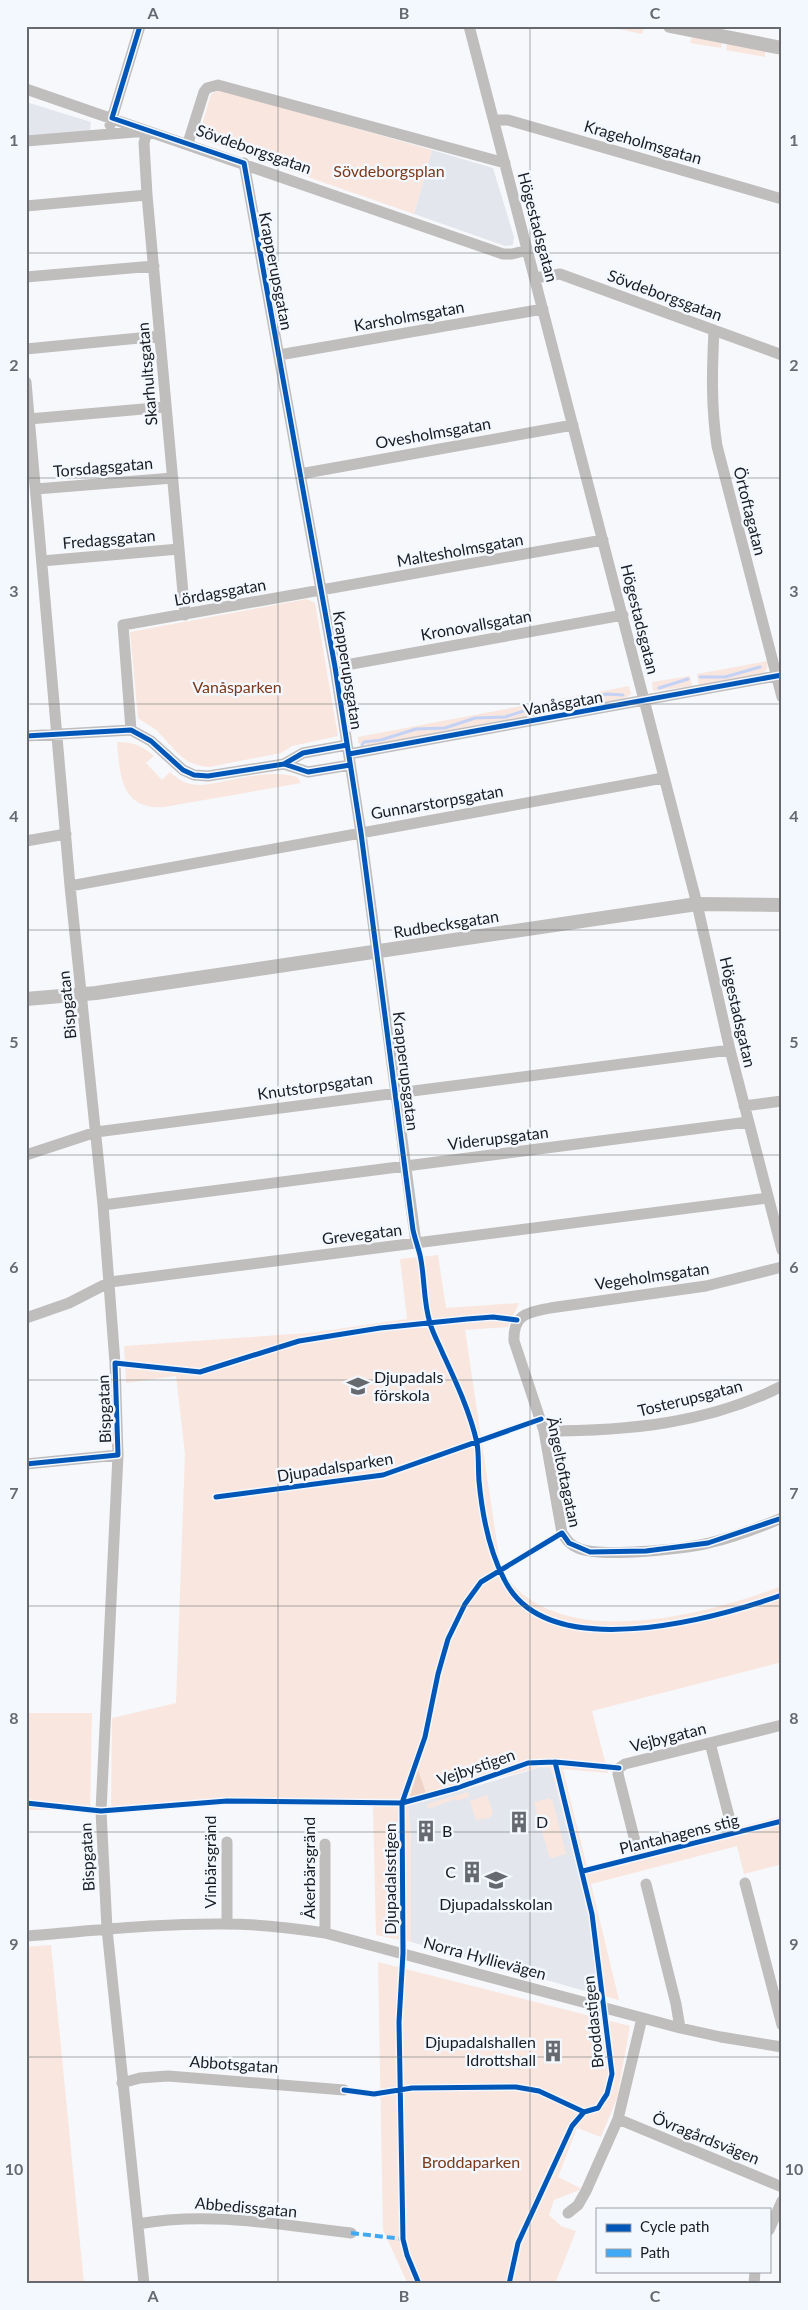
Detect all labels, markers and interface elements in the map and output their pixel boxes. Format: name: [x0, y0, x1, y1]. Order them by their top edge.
text: A: [146, 3, 159, 22]
text: B: [399, 3, 409, 22]
text: C: [650, 3, 661, 22]
street label: Krageholmsgatan: [582, 116, 704, 167]
street label: Sövdeborgsgatan: [194, 120, 314, 177]
text: 1: [9, 130, 19, 149]
text: 1: [789, 130, 799, 149]
park label: Sövdeborgsplan: [333, 161, 445, 180]
street label: Högestadsgatan: [515, 170, 562, 284]
street label: Krapperupsgatan: [256, 210, 297, 332]
street label: Sövdeborgsgatan: [605, 265, 725, 324]
street label: Karsholmsgatan: [352, 296, 466, 335]
street label: Skarhultsgatan: [133, 322, 160, 426]
text: 2: [9, 355, 19, 374]
text: 2: [789, 355, 799, 374]
street label: Ovesholmsgatan: [374, 413, 492, 452]
street label: Torsdagsgatan: [52, 453, 154, 480]
street label: Örtoftagatan: [730, 465, 771, 557]
street label: Fredagsgatan: [62, 525, 156, 552]
street label: Maltesholmsgatan: [395, 529, 525, 570]
street label: Högestadsgatan: [618, 562, 663, 676]
street label: Lördagsgatan: [172, 574, 267, 609]
text: 3: [9, 581, 19, 600]
text: 3: [789, 581, 799, 600]
street label: Kronovallsgatan: [419, 605, 533, 644]
street label: Krapperupsgatan: [330, 609, 367, 731]
park label: Vanåsparken: [192, 677, 282, 696]
street label: Vanåsgatan: [522, 686, 604, 719]
street label: Gunnarstorpsgatan: [369, 780, 505, 823]
text: 4: [9, 806, 19, 825]
text: 4: [789, 806, 799, 825]
street label: Rudbecksgatan: [392, 906, 500, 941]
street label: Högestadsgatan: [717, 955, 760, 1069]
street label: Bispgatan: [53, 970, 80, 1040]
street label: Krapperupsgatan: [390, 1010, 423, 1132]
text: 5: [9, 1032, 19, 1051]
text: 5: [789, 1032, 799, 1051]
street label: Knutstorpsgatan: [256, 1068, 374, 1103]
street label: Viderupsgatan: [446, 1122, 549, 1153]
street label: Grevegatan: [321, 1219, 403, 1248]
text: 6: [9, 1257, 19, 1276]
text: 6: [789, 1257, 799, 1276]
street label: Vegeholmsgatan: [594, 1258, 710, 1293]
place label: Djupadals förskola: [374, 1367, 443, 1404]
school or university icon: Djupadals förskola: [345, 1373, 371, 1399]
street label: Bispgatan: [93, 1374, 114, 1444]
street label: Tosterupsgatan: [636, 1375, 744, 1420]
street label: Ängeltoftagatan: [544, 1415, 585, 1529]
street label: Djupadalsparken: [276, 1448, 394, 1485]
text: 7: [9, 1483, 19, 1502]
text: 7: [789, 1483, 799, 1502]
text: 8: [9, 1708, 19, 1727]
text: 8: [789, 1708, 799, 1727]
street label: Vejbygatan: [628, 1718, 708, 1755]
street label: Vejbystigen: [434, 1744, 517, 1789]
building icon: D: [506, 1809, 532, 1835]
street label: Plantahagens stig: [617, 1809, 741, 1858]
place label: D: [536, 1812, 548, 1831]
street label: Vinbärsgränd: [200, 1815, 219, 1909]
street label: Åkerbärsgränd: [299, 1817, 318, 1919]
building icon: B: [413, 1818, 439, 1844]
place label: B: [442, 1821, 452, 1840]
street label: Bispgatan: [75, 1822, 98, 1892]
street label: Djupadalsstigen: [380, 1823, 399, 1935]
building icon: C: [459, 1859, 485, 1885]
place label: C: [445, 1862, 456, 1881]
school or university icon: Djupadalsskolan: [483, 1867, 509, 1893]
place label: Djupadalsskolan: [439, 1894, 553, 1913]
street label: Norra Hyllievägen: [422, 1932, 549, 1983]
text: 9: [9, 1934, 19, 1953]
text: 9: [789, 1934, 799, 1953]
street label: Broddastigen: [578, 1975, 607, 2069]
place label: Djupadalshallen Idrottshall: [425, 2032, 536, 2069]
building icon: Djupadalshallen Idrottshall: [540, 2038, 566, 2064]
street label: Abbotsgatan: [189, 2051, 279, 2076]
street label: Övragårdsvägen: [650, 2107, 763, 2168]
park label: Broddaparken: [422, 2152, 520, 2171]
text: 10: [5, 2159, 23, 2178]
text: 10: [785, 2159, 803, 2178]
street label: Abbedissgatan: [194, 2193, 298, 2220]
legend: [596, 2208, 770, 2272]
text: Cycle path: [640, 2217, 709, 2235]
text: Path: [640, 2243, 670, 2261]
text: A: [146, 2286, 159, 2305]
text: B: [399, 2286, 409, 2305]
text: C: [650, 2286, 661, 2305]

